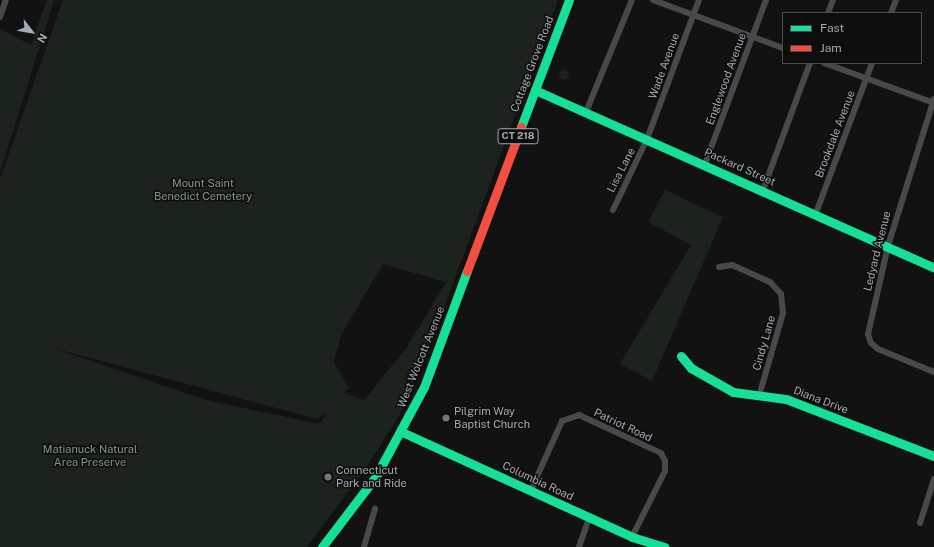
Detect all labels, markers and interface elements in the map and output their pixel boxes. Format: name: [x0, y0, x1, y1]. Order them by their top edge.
north arrow: [12, 12, 52, 52]
legend: [782, 12, 922, 64]
street label: Cottage Grove Road: [508, 14, 556, 114]
text: Fast: [820, 21, 844, 35]
text: N: [35, 31, 50, 45]
street label: Wade Avenue: [646, 31, 682, 101]
street label: Englewood Avenue: [703, 31, 749, 127]
text: Jam: [820, 41, 842, 55]
street label: Brookdale Avenue: [812, 89, 858, 179]
road number: CT 218: [497, 128, 539, 144]
street label: Packard Street: [702, 145, 778, 189]
street label: Lisa Lane: [604, 146, 638, 194]
park label: Mount Saint Benedict Cemetery: [154, 177, 252, 203]
street label: Ledyard Avenue: [861, 210, 893, 292]
street label: West Wolcott Avenue: [395, 304, 447, 410]
street label: Cindy Lane: [750, 314, 778, 372]
street label: Diana Drive: [792, 383, 850, 417]
place label: Pilgrim Way Baptist Church: [454, 405, 530, 431]
street label: Patriot Road: [592, 406, 654, 444]
marker: Pilgrim Way Baptist Church: [441, 413, 451, 423]
park label: Matianuck Natural Area Preserve: [43, 443, 137, 469]
street label: Columbia Road: [500, 459, 576, 503]
place label: Connecticut Park and Ride: [336, 464, 407, 490]
marker: Connecticut Park and Ride: [323, 472, 333, 482]

